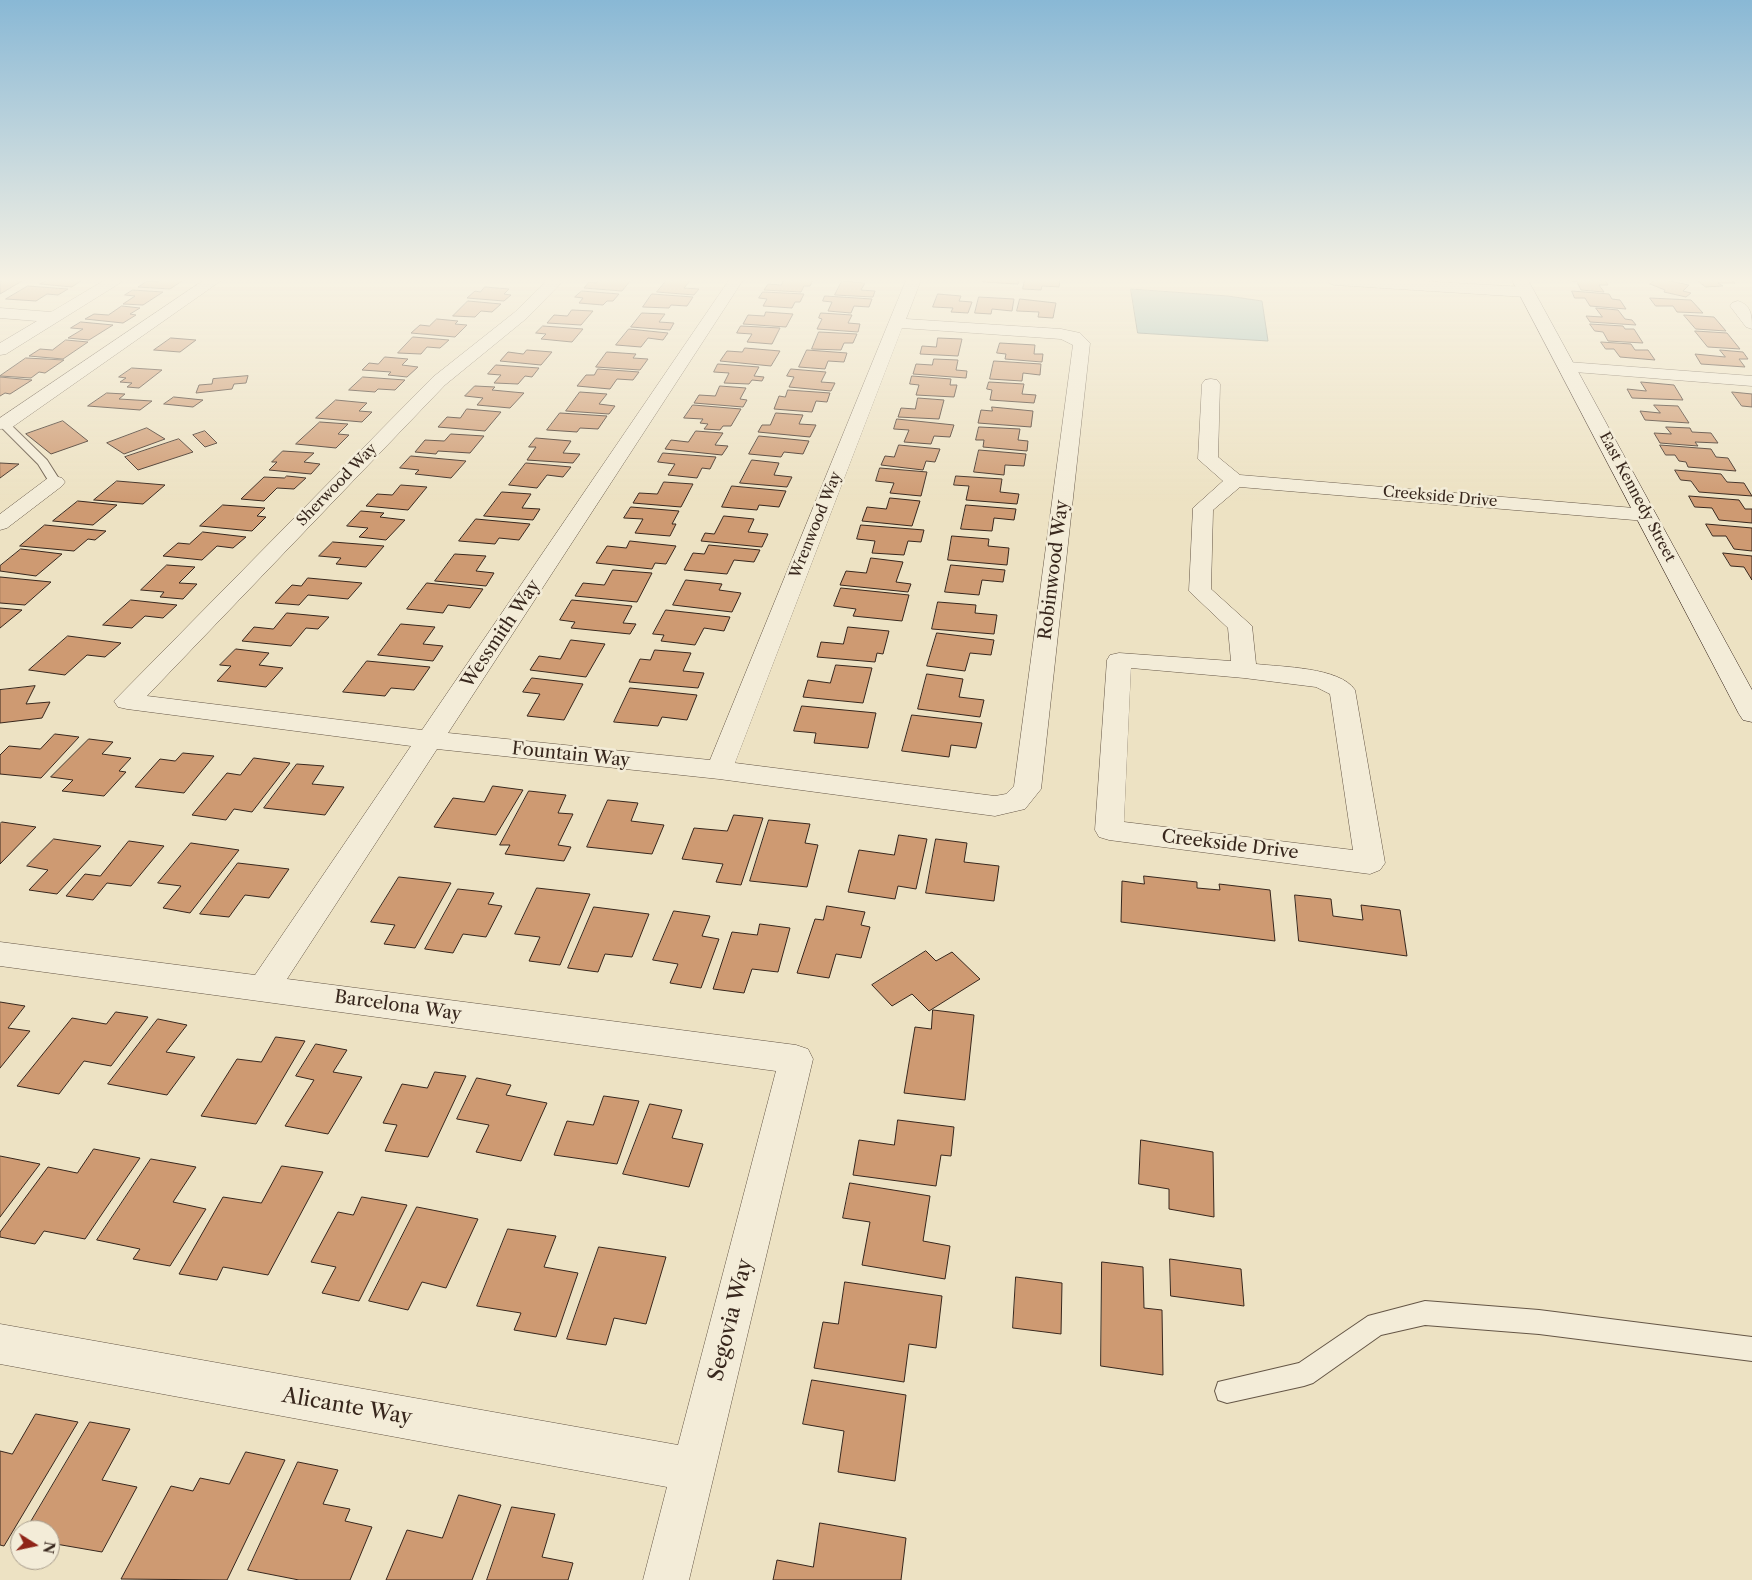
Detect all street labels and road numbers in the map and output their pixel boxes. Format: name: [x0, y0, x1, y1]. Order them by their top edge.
street label: East Kennedy Street: [1595, 429, 1679, 565]
street label: Sherwood Way: [293, 440, 381, 530]
street label: Wrenwood Way: [786, 469, 846, 581]
street label: Creekside Drive: [1382, 483, 1498, 511]
street label: Robinwood Way: [1035, 499, 1073, 641]
street label: Wessmith Way: [457, 576, 545, 692]
street label: Fountain Way: [511, 738, 631, 772]
street label: Creekside Drive: [1160, 826, 1300, 864]
street label: Barcelona Way: [333, 986, 463, 1026]
street label: Segovia Way: [704, 1256, 758, 1384]
street label: Alicante Way: [280, 1383, 414, 1431]

